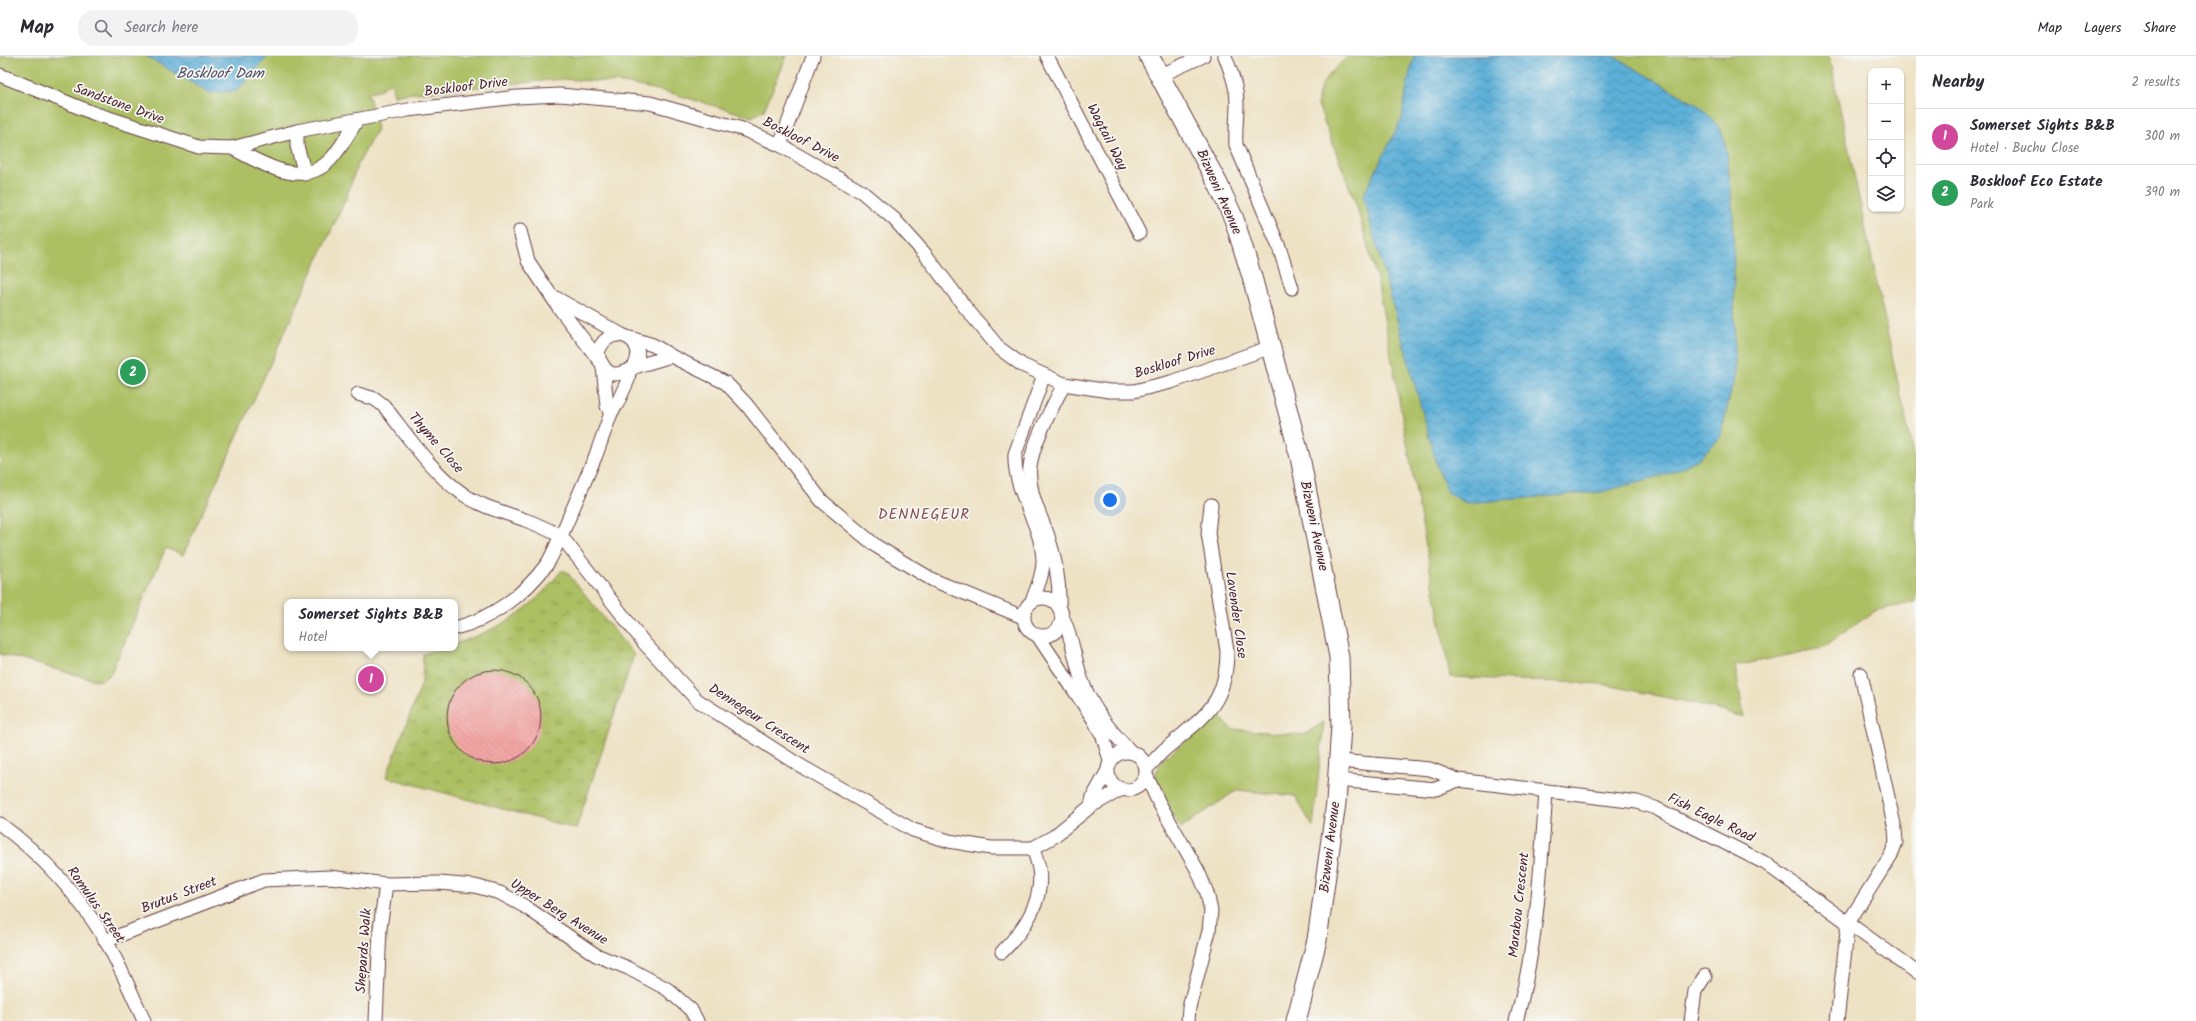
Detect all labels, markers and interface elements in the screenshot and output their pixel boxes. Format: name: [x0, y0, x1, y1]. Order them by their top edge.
search box: [78, 10, 358, 46]
text: Map: [20, 13, 54, 43]
text: Search here: [124, 16, 198, 40]
icon: search: [92, 17, 114, 39]
text: Map: [2038, 17, 2062, 39]
text: Layers: [2084, 17, 2122, 39]
text: Share: [2144, 17, 2176, 39]
water label: Boskloof Dam: [176, 62, 265, 86]
map controls: [1868, 68, 1904, 212]
button: +: [1868, 68, 1904, 104]
text: Nearby: [1932, 69, 1984, 96]
street label: Boskloof Drive: [423, 71, 510, 103]
text: 2 results: [2132, 72, 2180, 93]
street label: Sandstone Drive: [71, 77, 168, 131]
street label: Wagtail Way: [1081, 100, 1133, 175]
button: −: [1868, 104, 1904, 140]
street label: Boskloof Drive: [759, 111, 844, 169]
text: Somerset Sights B&B: [1970, 114, 2115, 138]
text: 1: [1943, 126, 1947, 147]
text: 300 m: [2144, 126, 2180, 147]
text: Hotel · Buchu Close: [1970, 138, 2079, 159]
button: locate: [1868, 140, 1904, 176]
street label: Bizweni Avenue: [1190, 146, 1248, 239]
text: Boskloof Eco Estate: [1970, 170, 2103, 194]
button: layers: [1868, 176, 1904, 212]
text: 2: [1941, 182, 1949, 203]
text: 390 m: [2144, 182, 2180, 203]
text: Park: [1970, 194, 1994, 215]
street label: Boskloof Drive: [1132, 339, 1219, 385]
pin: 2: [120, 357, 146, 387]
street label: Thyme Close: [403, 407, 469, 479]
street label: Bizweni Avenue: [1294, 479, 1334, 574]
your location: [1100, 490, 1120, 510]
district label: DENNEGEUR: [878, 503, 970, 527]
street label: Lavender Close: [1219, 570, 1253, 661]
popup: [284, 599, 458, 651]
text: Somerset Sights B&B: [299, 603, 443, 627]
text: Hotel: [299, 627, 327, 648]
pin: 1: [358, 664, 384, 694]
street label: Dennegeur Crescent: [704, 678, 815, 760]
street label: Fish Eagle Road: [1664, 787, 1759, 849]
street label: Bizweni Avenue: [1313, 799, 1347, 894]
street label: Marabou Crescent: [1503, 851, 1536, 959]
street label: Romulus Street: [61, 862, 131, 948]
street label: Brutus Street: [138, 870, 221, 920]
street label: Upper Berg Avenue: [506, 873, 613, 951]
street label: Shepards Walk: [350, 907, 378, 994]

